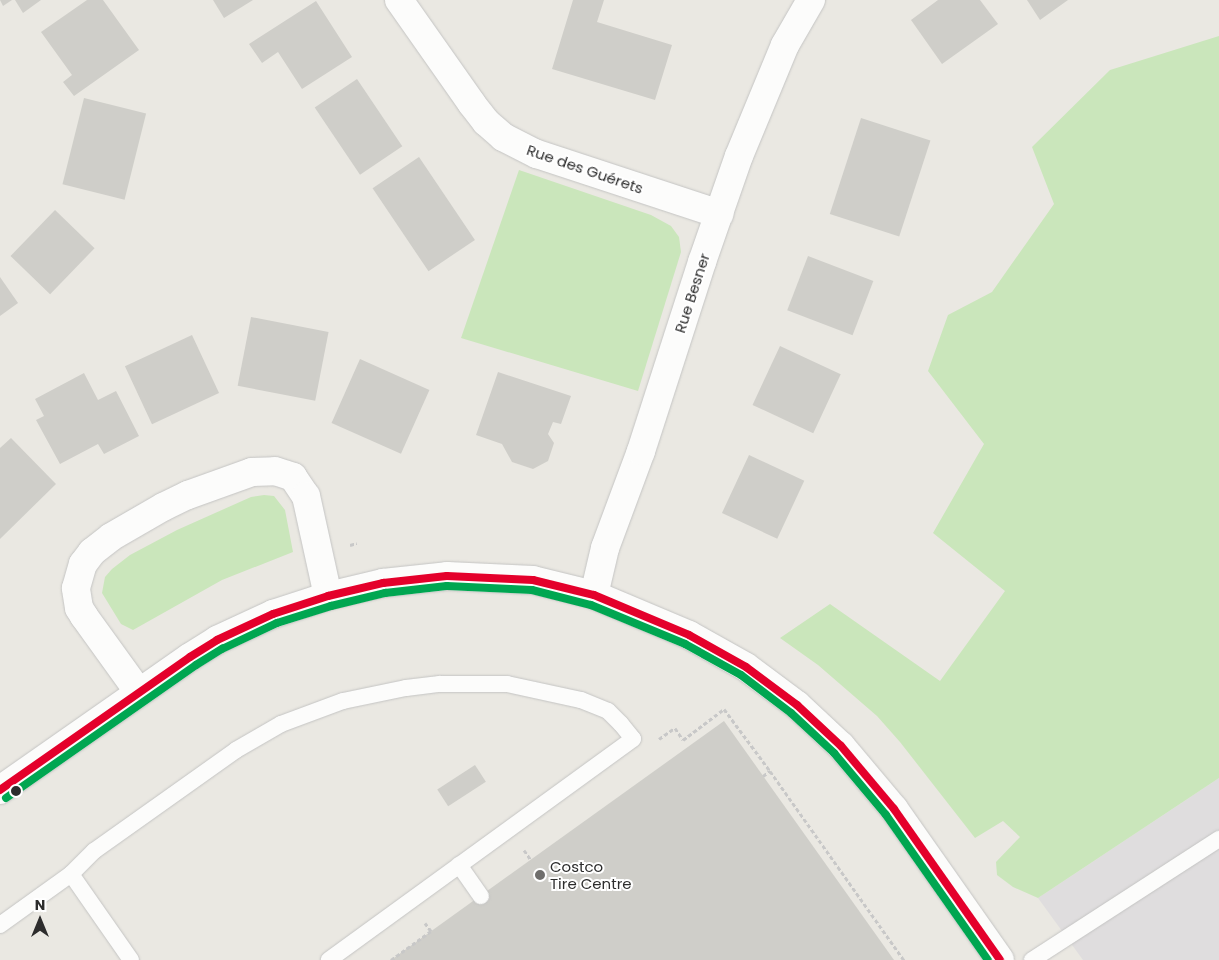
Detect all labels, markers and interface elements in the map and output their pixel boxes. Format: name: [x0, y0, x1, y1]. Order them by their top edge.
street label: Rue des Guérets: [524, 141, 646, 197]
street label: Rue Besner: [671, 251, 713, 335]
unlabelled marker: [11, 786, 21, 796]
place label: Costco Tire Centre: [550, 857, 632, 892]
marker: Costco Tire Centre: [534, 869, 546, 881]
north arrow: [15, 895, 65, 945]
text: N: [35, 895, 45, 915]

